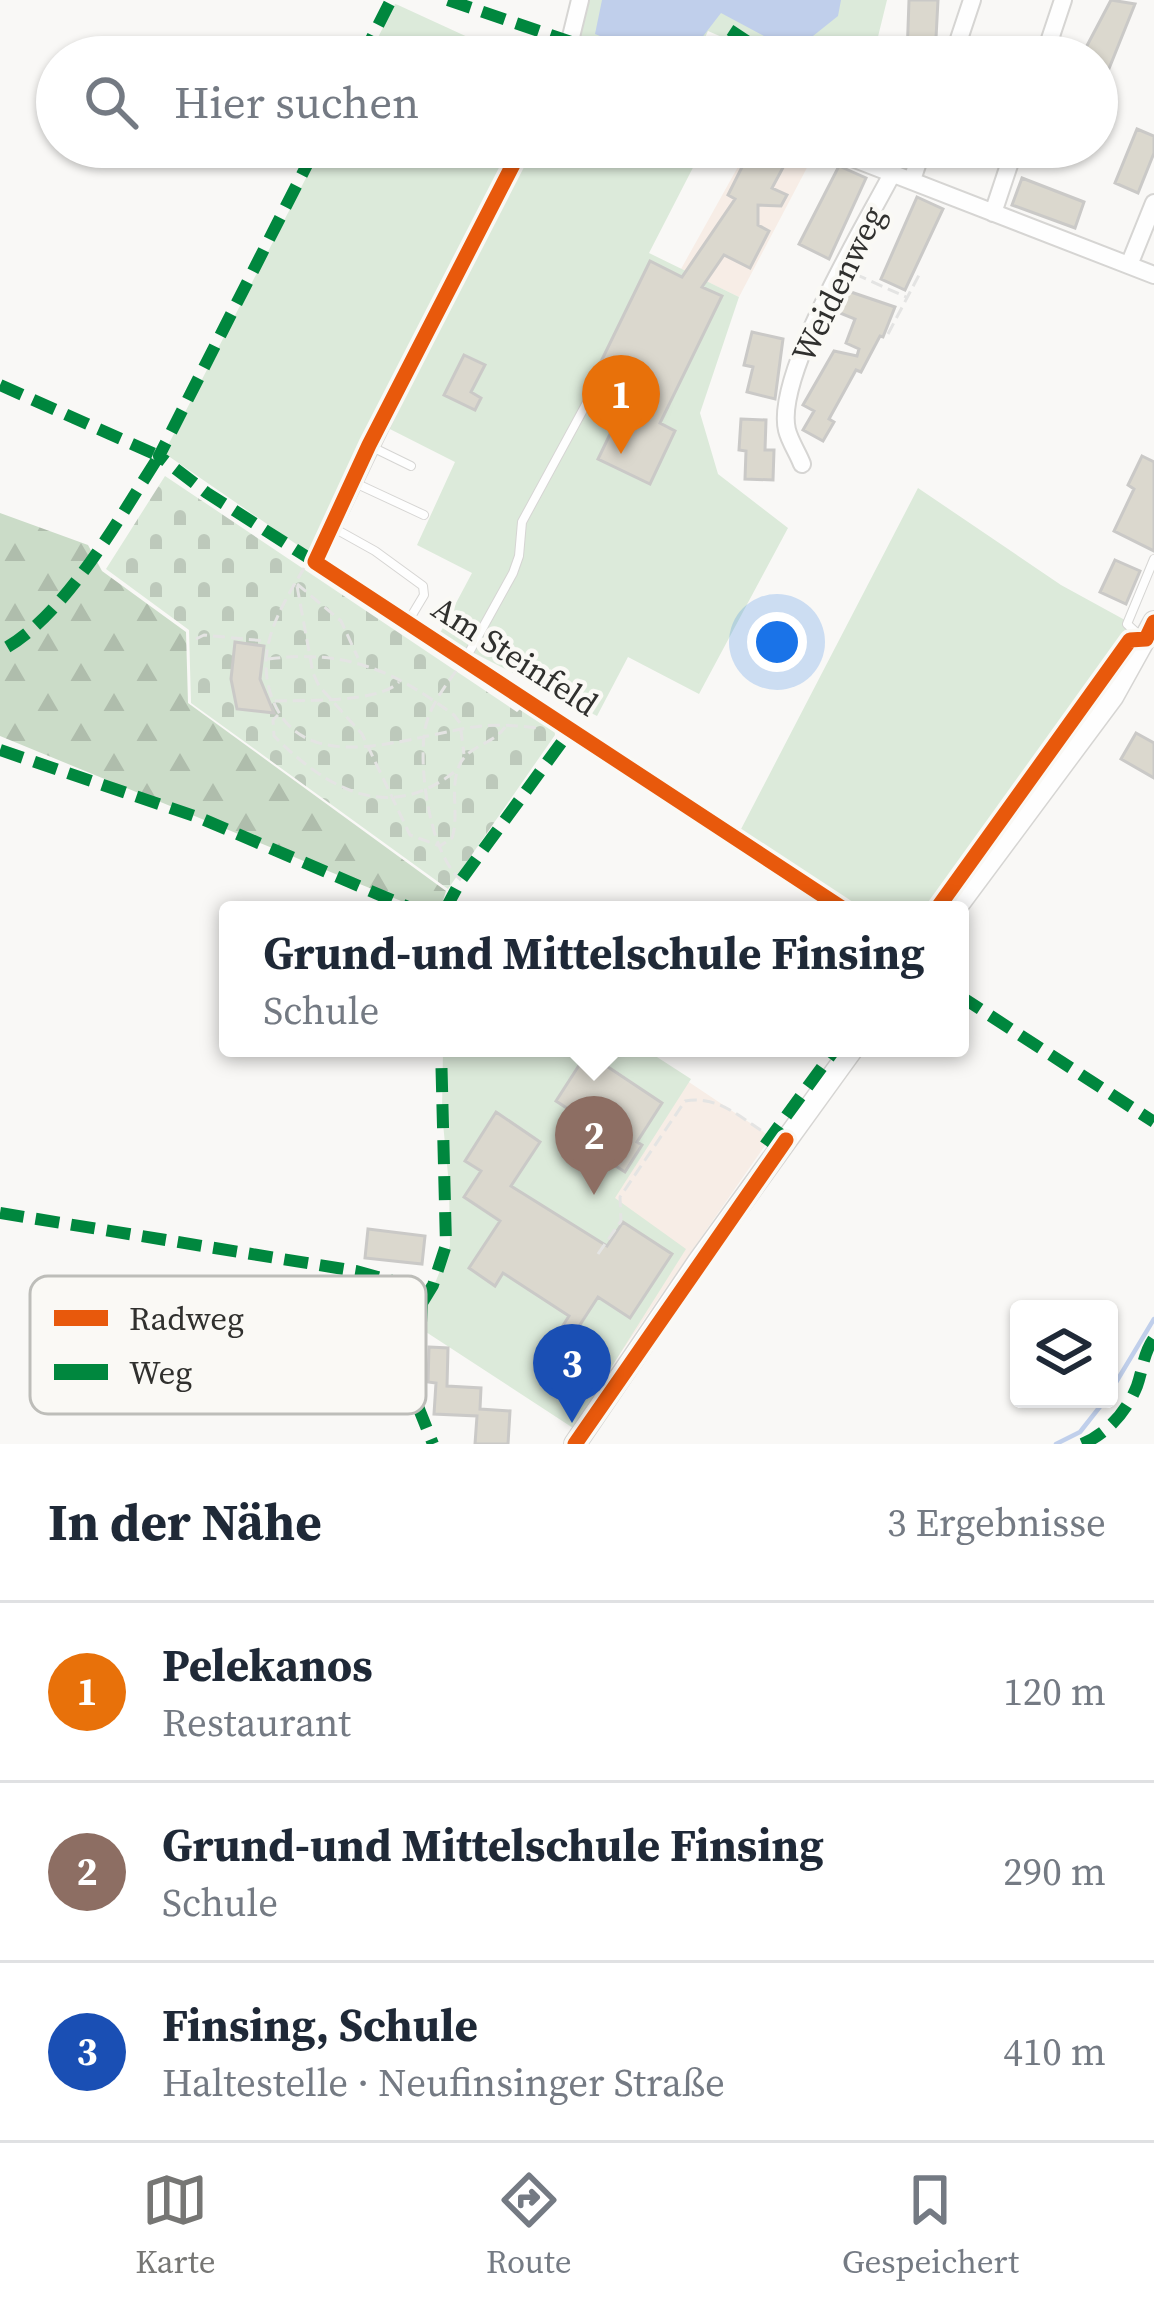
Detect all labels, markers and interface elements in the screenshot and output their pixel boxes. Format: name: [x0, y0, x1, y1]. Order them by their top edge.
search box: [36, 36, 1118, 168]
icon: search: [78, 69, 144, 135]
text: Hier suchen: [174, 71, 419, 133]
street label: Weidenweg: [781, 198, 895, 370]
pin: 1: [582, 355, 660, 454]
street label: Am Steinfeld: [423, 586, 607, 727]
your location: [747, 612, 807, 672]
popup: [219, 901, 969, 1057]
text: Grund-und Mittelschule Finsing: [263, 922, 925, 984]
text: Schule: [263, 984, 379, 1037]
pin: 2: [555, 1096, 633, 1195]
legend: [30, 1276, 426, 1414]
text: Radweg: [129, 1296, 244, 1341]
map controls: [1010, 1300, 1118, 1408]
button: layers: [1010, 1300, 1118, 1408]
pin: 3: [533, 1324, 611, 1423]
text: Weg: [129, 1350, 192, 1395]
text: In der Nähe: [48, 1487, 322, 1557]
text: 3 Ergebnisse: [887, 1496, 1106, 1549]
text: Pelekanos: [162, 1634, 373, 1696]
text: 1: [76, 1665, 98, 1718]
text: 120 m: [1003, 1665, 1106, 1718]
text: Restaurant: [162, 1696, 351, 1749]
text: Grund-und Mittelschule Finsing: [162, 1814, 824, 1876]
text: 2: [76, 1845, 98, 1898]
text: 290 m: [1003, 1845, 1106, 1898]
text: Schule: [162, 1876, 278, 1929]
text: Finsing, Schule: [162, 1994, 478, 2056]
text: 3: [76, 2025, 98, 2078]
text: 410 m: [1003, 2025, 1106, 2078]
text: Haltestelle · Neufinsinger Straße: [162, 2056, 725, 2109]
tab: Karte: [135, 2167, 216, 2284]
tab: Route: [486, 2167, 572, 2284]
tab: Gespeichert: [842, 2167, 1019, 2284]

